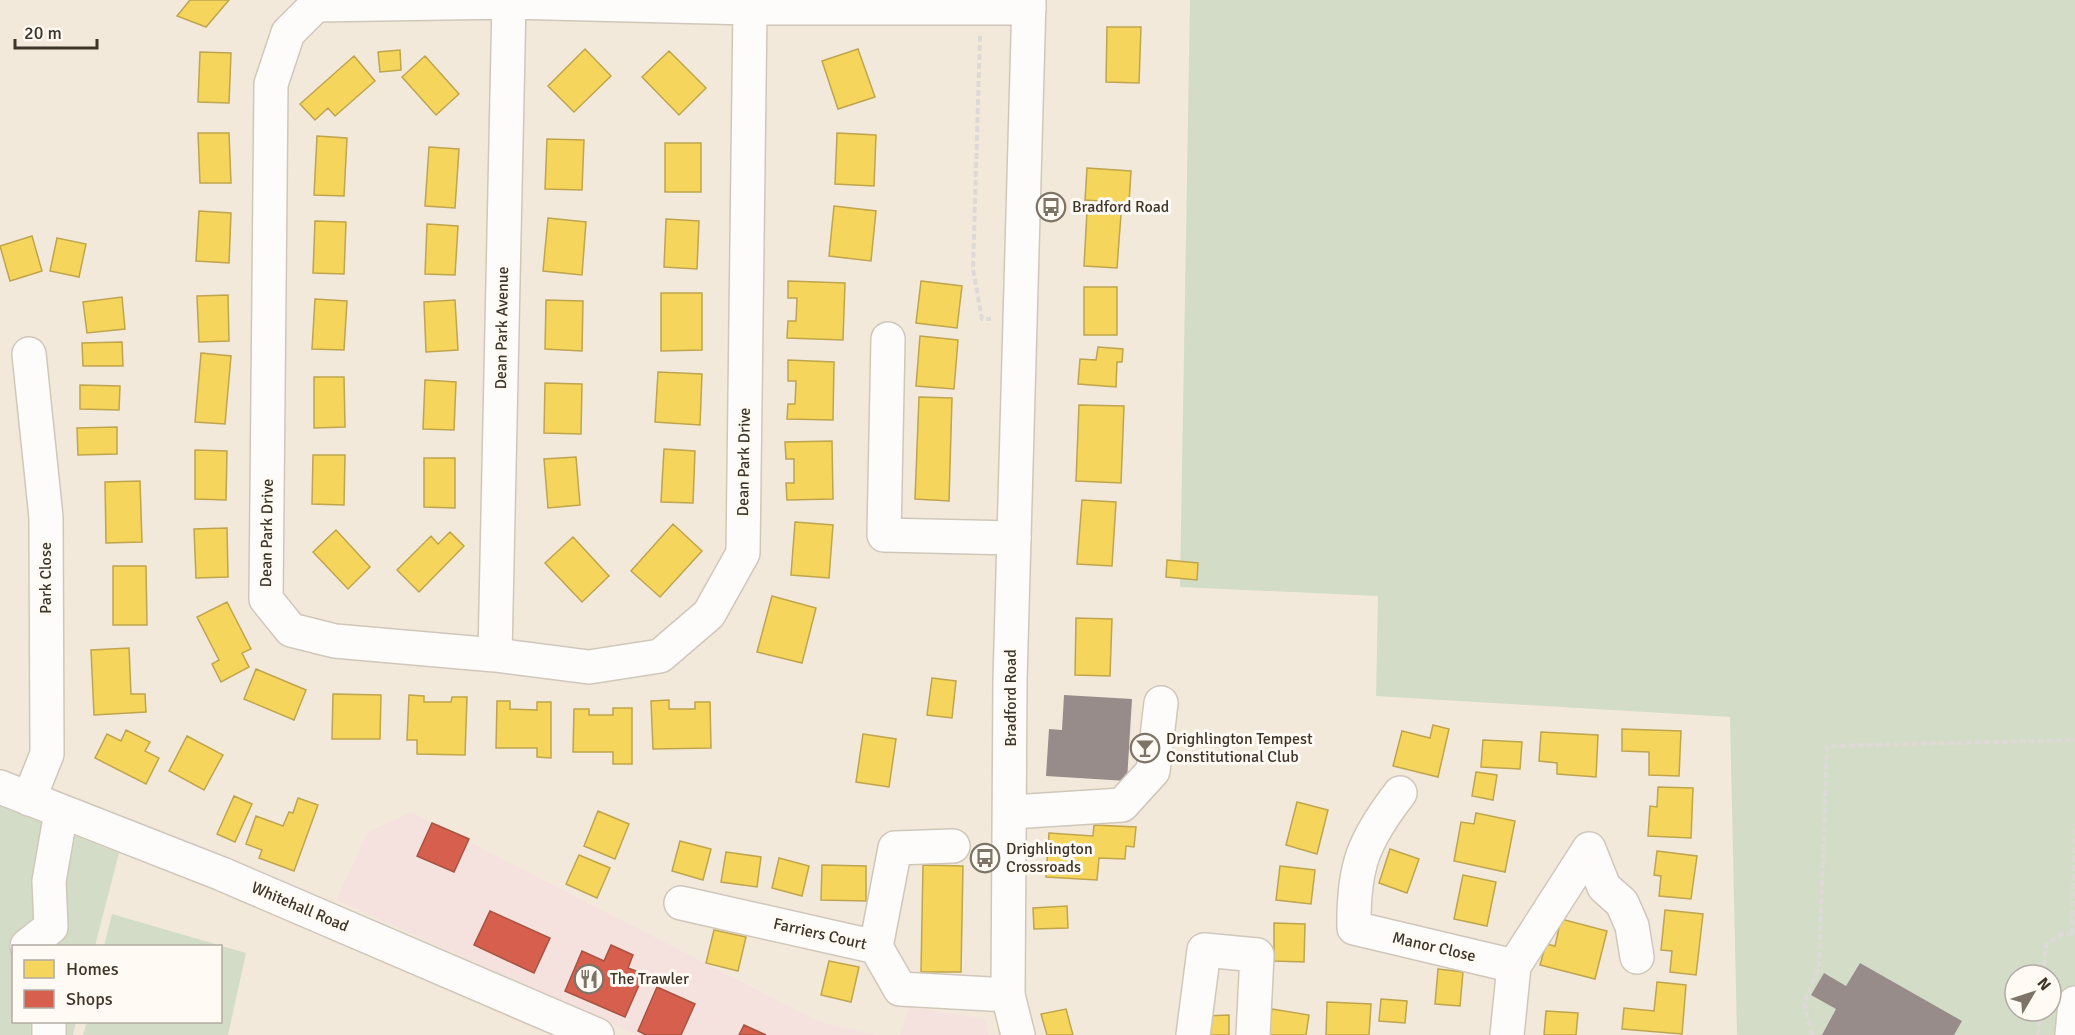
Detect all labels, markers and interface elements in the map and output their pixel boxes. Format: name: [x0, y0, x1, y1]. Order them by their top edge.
scale bar: [15, 12, 98, 50]
text: 20 m: [24, 22, 62, 44]
bus stop icon: Bradford Road: [1035, 191, 1067, 223]
place label: Bradford Road: [1072, 197, 1169, 217]
street label: Dean Park Avenue: [491, 266, 513, 390]
street label: Dean Park Drive: [733, 407, 755, 517]
street label: Dean Park Drive: [256, 478, 278, 588]
street label: Park Close: [36, 542, 56, 614]
street label: Bradford Road: [1001, 649, 1021, 747]
place label: Drighlington Tempest Constitutional Club: [1166, 729, 1313, 767]
bar icon: Drighlington Tempest Constitutional Club: [1129, 732, 1161, 764]
place label: Drighlington Crossroads: [1006, 839, 1093, 877]
bus stop icon: Drighlington Crossroads: [969, 842, 1001, 874]
street label: Whitehall Road: [248, 878, 352, 936]
street label: Farriers Court: [771, 914, 869, 955]
street label: Manor Close: [1390, 928, 1478, 966]
legend: [12, 945, 222, 1023]
text: Homes: [66, 958, 119, 980]
restaurant icon: The Trawler: [573, 963, 605, 995]
north arrow: [2003, 963, 2063, 1023]
place label: The Trawler: [610, 969, 689, 989]
text: N: [2033, 974, 2055, 995]
text: Shops: [66, 988, 113, 1010]

